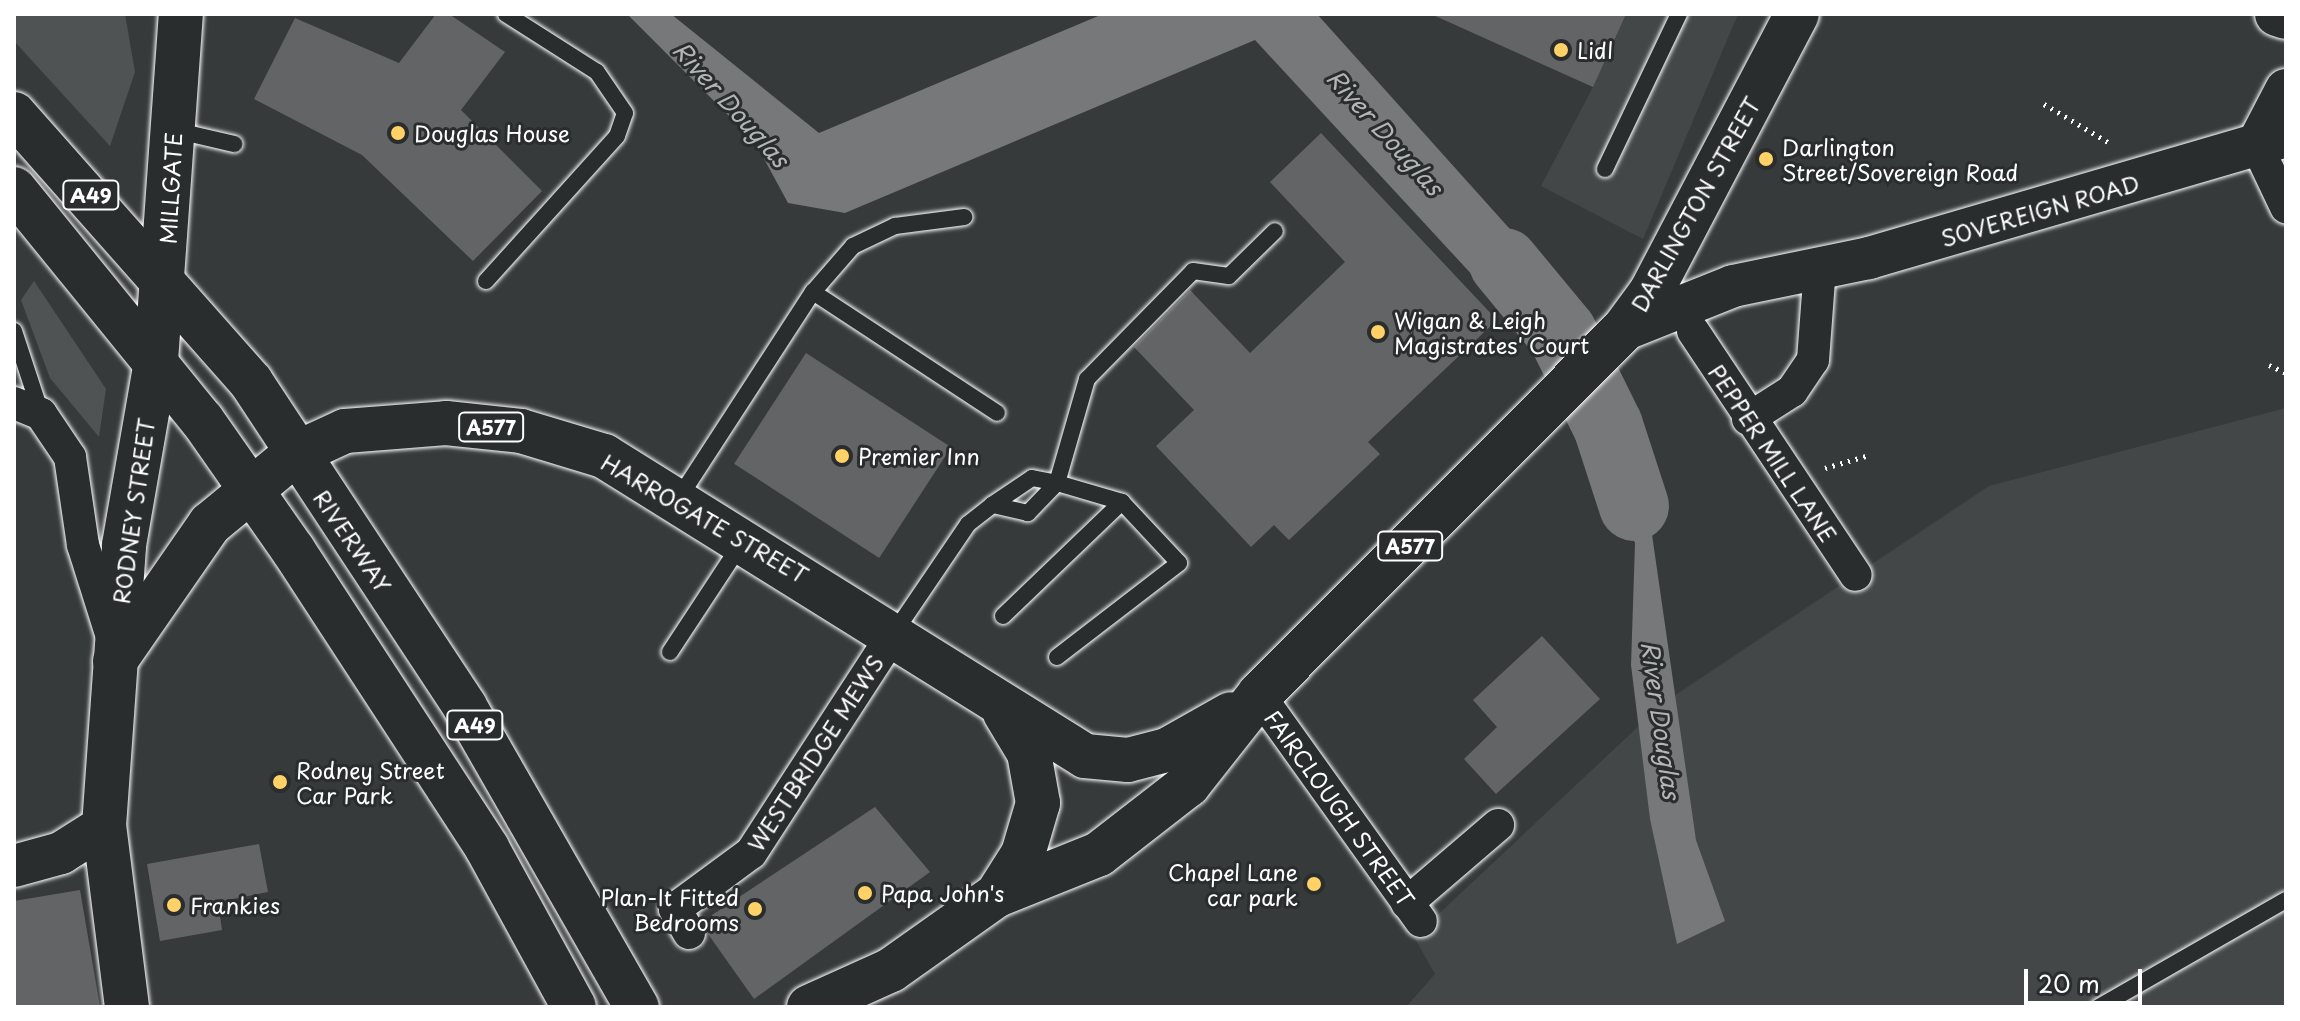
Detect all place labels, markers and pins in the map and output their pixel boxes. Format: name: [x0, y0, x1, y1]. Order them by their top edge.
place label: Lidl: [1577, 37, 1613, 63]
marker: Lidl: [1552, 41, 1570, 59]
place label: Douglas House: [414, 120, 570, 146]
marker: Douglas House: [389, 124, 407, 142]
place label: Darlington Street/Sovereign Road: [1782, 133, 2019, 184]
marker: Darlington Street/Sovereign Road: [1757, 150, 1775, 168]
place label: Wigan & Leigh Magistrates' Court: [1394, 306, 1591, 358]
marker: Wigan & Leigh Magistrates' Court: [1369, 323, 1387, 341]
place label: Premier Inn: [858, 443, 980, 469]
marker: Premier Inn: [833, 447, 851, 465]
place label: Rodney Street Car Park: [296, 756, 446, 808]
marker: Rodney Street Car Park: [271, 773, 289, 791]
place label: Chapel Lane car park: [1167, 858, 1298, 910]
marker: Chapel Lane car park: [1305, 875, 1323, 893]
place label: Papa John's: [881, 880, 1006, 906]
place label: Plan-It Fitted Bedrooms: [598, 883, 739, 934]
marker: Papa John's: [856, 884, 874, 902]
place label: Frankies: [190, 892, 280, 918]
marker: Frankies: [165, 896, 183, 914]
marker: Plan-It Fitted Bedrooms: [746, 900, 764, 918]

